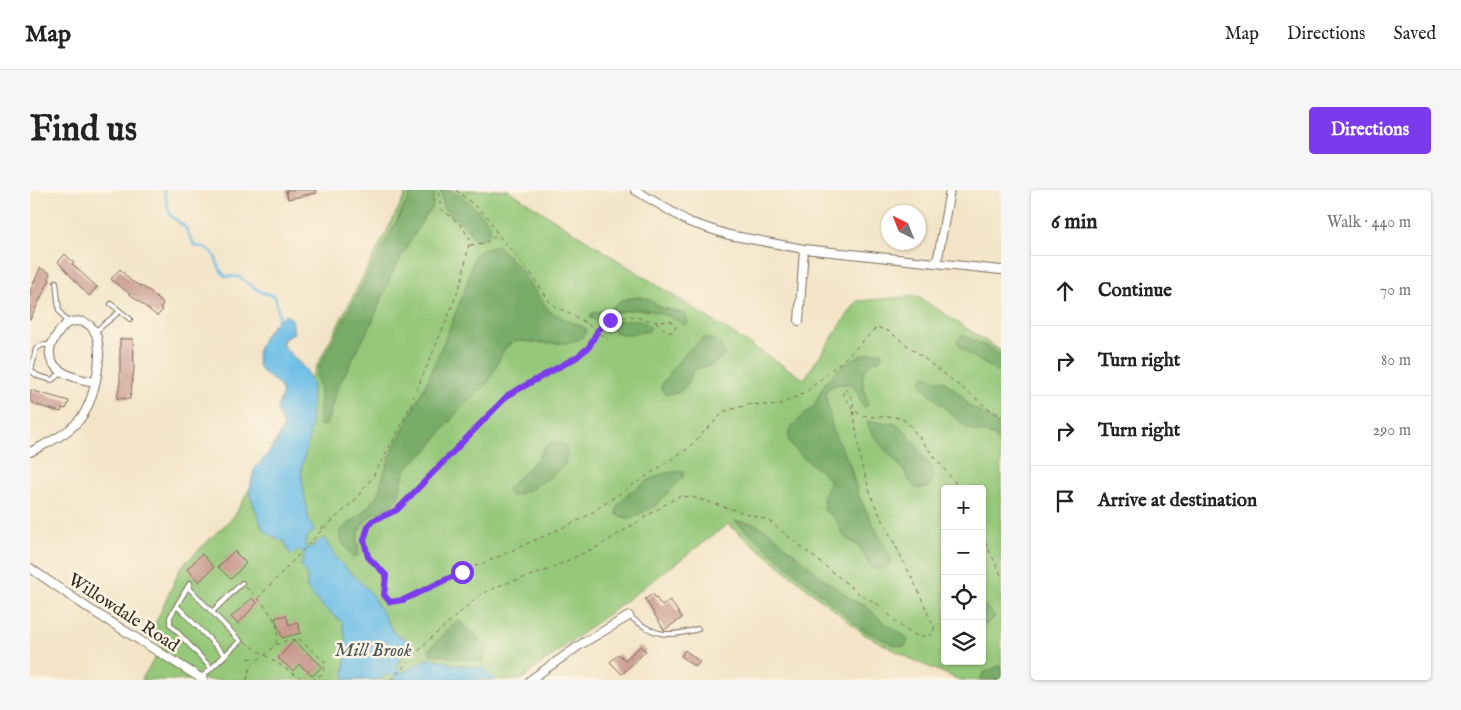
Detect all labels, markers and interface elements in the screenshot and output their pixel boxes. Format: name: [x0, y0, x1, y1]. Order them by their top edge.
text: Map: [25, 19, 71, 50]
text: Map: [1225, 23, 1259, 46]
text: Directions: [1287, 23, 1365, 46]
text: Saved: [1393, 23, 1436, 46]
button: Directions: [1309, 107, 1431, 154]
text: Find us: [30, 108, 137, 153]
north arrow: [881, 205, 926, 250]
text: 6 min: [1051, 209, 1097, 236]
text: Walk · 440 m: [1327, 213, 1411, 233]
icon: ahead: [1051, 277, 1079, 305]
text: Continue: [1098, 279, 1172, 303]
text: 70 m: [1380, 281, 1411, 301]
route end: [599, 309, 622, 332]
icon: right: [1051, 347, 1079, 375]
text: Turn right: [1098, 349, 1180, 373]
text: 80 m: [1381, 351, 1411, 371]
icon: right: [1051, 417, 1079, 445]
text: Turn right: [1098, 419, 1180, 443]
text: 290 m: [1373, 421, 1411, 441]
map controls: [941, 485, 986, 665]
button: +: [941, 485, 986, 530]
icon: arrive: [1051, 487, 1079, 515]
text: Arrive at destination: [1098, 489, 1257, 513]
button: −: [941, 530, 986, 575]
route start: [451, 561, 474, 584]
street label: Willowdale Road: [63, 569, 183, 658]
button: locate: [941, 575, 986, 620]
button: layers: [941, 620, 986, 665]
water label: Mill Brook: [334, 639, 412, 663]

